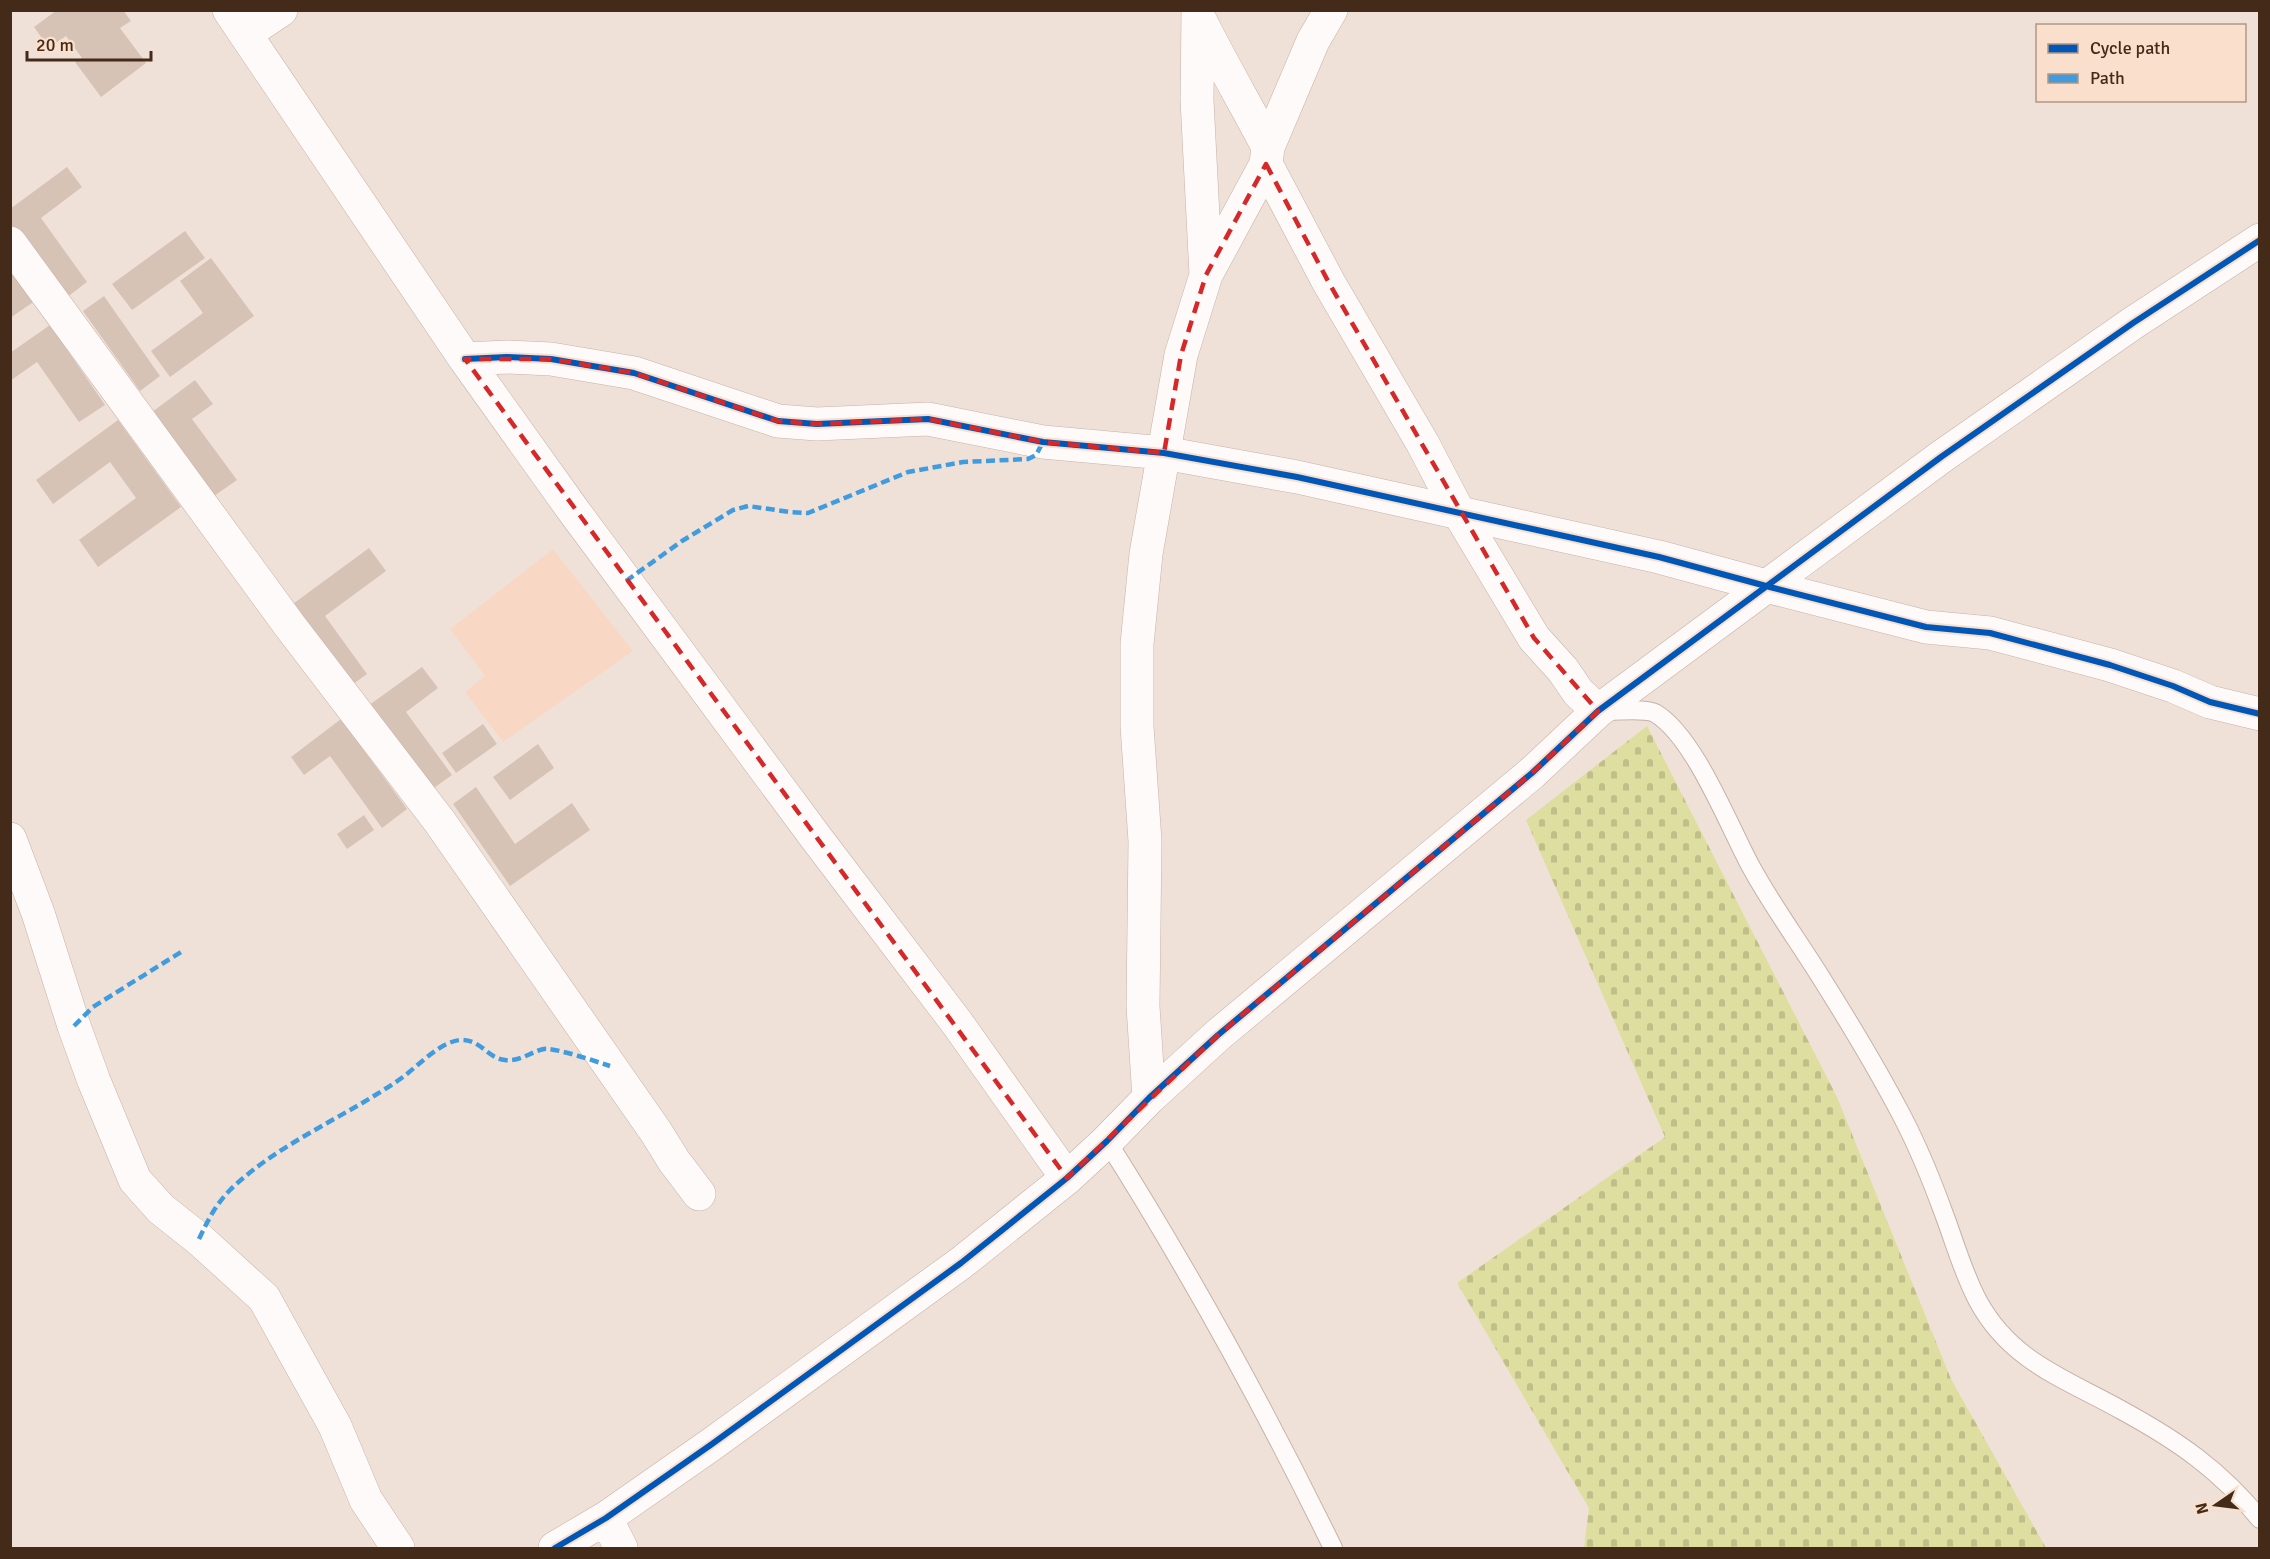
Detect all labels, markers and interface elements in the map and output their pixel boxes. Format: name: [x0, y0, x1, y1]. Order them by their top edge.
scale bar: [27, 24, 152, 62]
legend: [2036, 24, 2246, 102]
text: 20 m: [36, 34, 74, 56]
text: Cycle path: [2090, 37, 2170, 59]
text: Path: [2090, 67, 2125, 89]
north arrow: [2186, 1475, 2246, 1535]
text: N: [2191, 1501, 2213, 1516]

